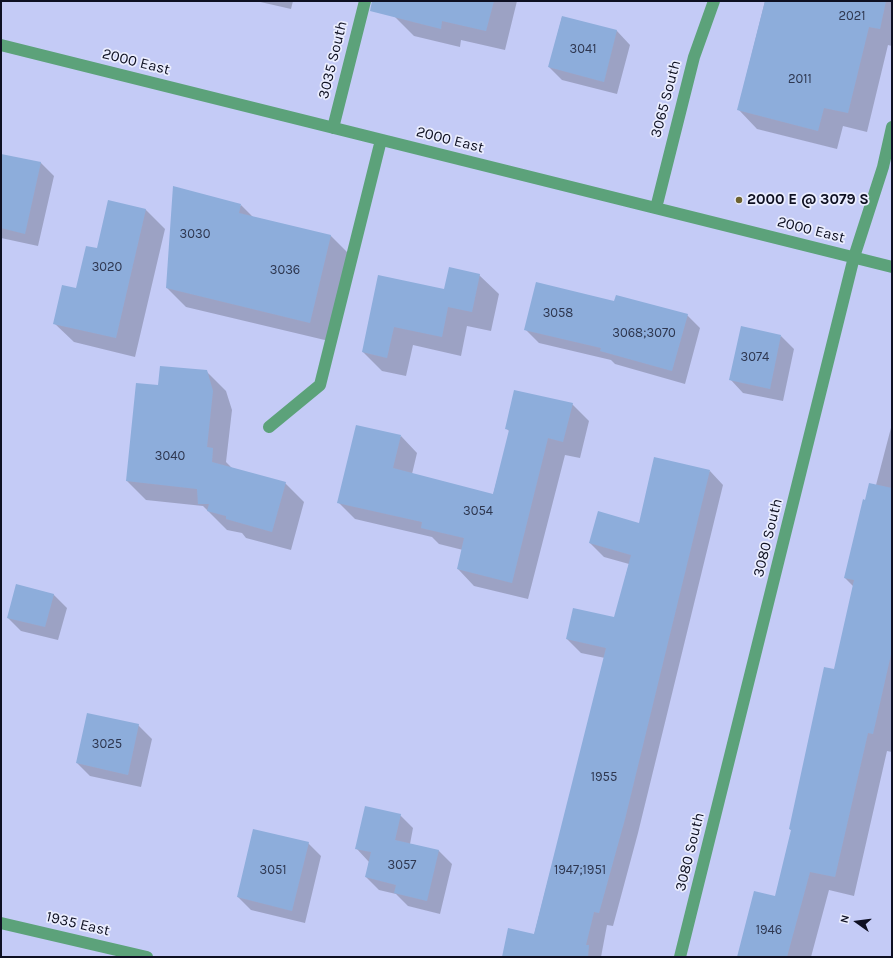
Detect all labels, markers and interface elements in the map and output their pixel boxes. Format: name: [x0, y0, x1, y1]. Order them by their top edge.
house number: 2021: [838, 8, 866, 24]
street label: 3035 South: [315, 19, 351, 101]
house number: 3041: [570, 41, 596, 57]
street label: 2000 East: [100, 45, 172, 79]
street label: 3065 South: [647, 58, 685, 140]
house number: 2011: [788, 71, 812, 87]
street label: 2000 East: [414, 123, 486, 157]
place label: 2000 E @ 3079 S: [747, 191, 869, 209]
marker: 2000 E @ 3079 S: [734, 195, 744, 205]
street label: 2000 East: [775, 213, 847, 247]
house number: 3030: [180, 226, 210, 242]
house number: 3020: [92, 259, 122, 275]
house number: 3036: [270, 262, 300, 278]
house number: 3058: [543, 305, 573, 321]
house number: 3068;3070: [612, 325, 676, 341]
house number: 3074: [741, 349, 769, 365]
house number: 3040: [155, 448, 185, 464]
street label: 3080 South: [750, 497, 786, 579]
house number: 3054: [463, 503, 493, 519]
house number: 3025: [92, 736, 122, 752]
house number: 1955: [591, 769, 617, 785]
street label: 3080 South: [672, 811, 708, 893]
house number: 3057: [388, 857, 416, 873]
house number: 3051: [259, 862, 287, 878]
house number: 1947;1951: [554, 862, 606, 878]
north arrow: [837, 902, 877, 942]
street label: 1935 East: [44, 908, 112, 940]
text: N: [838, 914, 852, 924]
house number: 1946: [756, 922, 782, 938]

